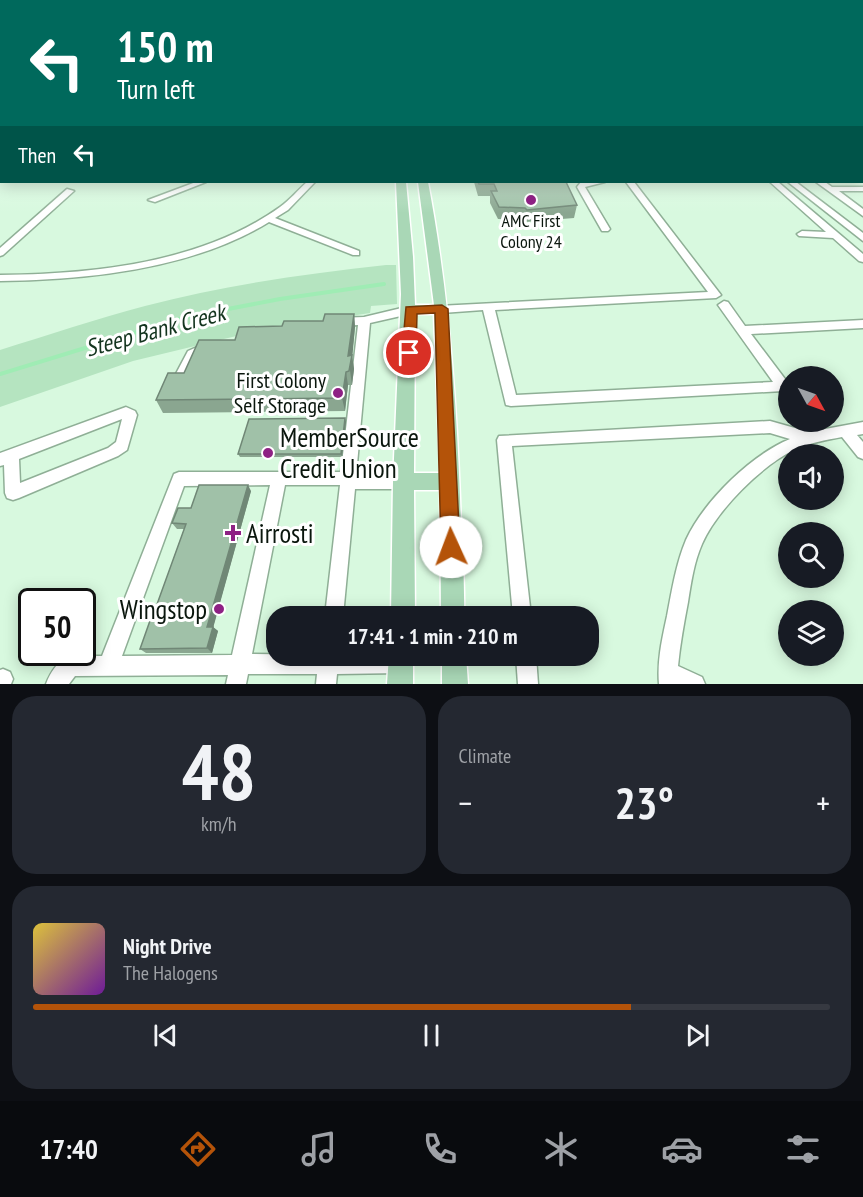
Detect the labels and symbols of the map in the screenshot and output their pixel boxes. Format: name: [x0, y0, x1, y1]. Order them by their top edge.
marker: AMC First Colony 24: [524, 193, 538, 207]
place label: AMC First Colony 24: [500, 209, 562, 253]
water label: Steep Bank Creek: [82, 296, 231, 364]
pin: [383, 327, 434, 378]
place label: First Colony Self Storage: [234, 366, 327, 419]
north arrow: [778, 366, 844, 432]
marker: First Colony Self Storage: [331, 386, 345, 400]
place label: MemberSource Credit Union: [280, 420, 419, 485]
marker: MemberSource Credit Union: [261, 446, 275, 460]
position arrow: [419, 515, 483, 579]
place label: Airrosti: [246, 516, 314, 550]
marker: Airrosti: [224, 524, 242, 542]
speed limit sign: 50: [18, 588, 96, 666]
place label: Wingstop: [120, 592, 207, 626]
marker: Wingstop: [212, 602, 226, 616]

